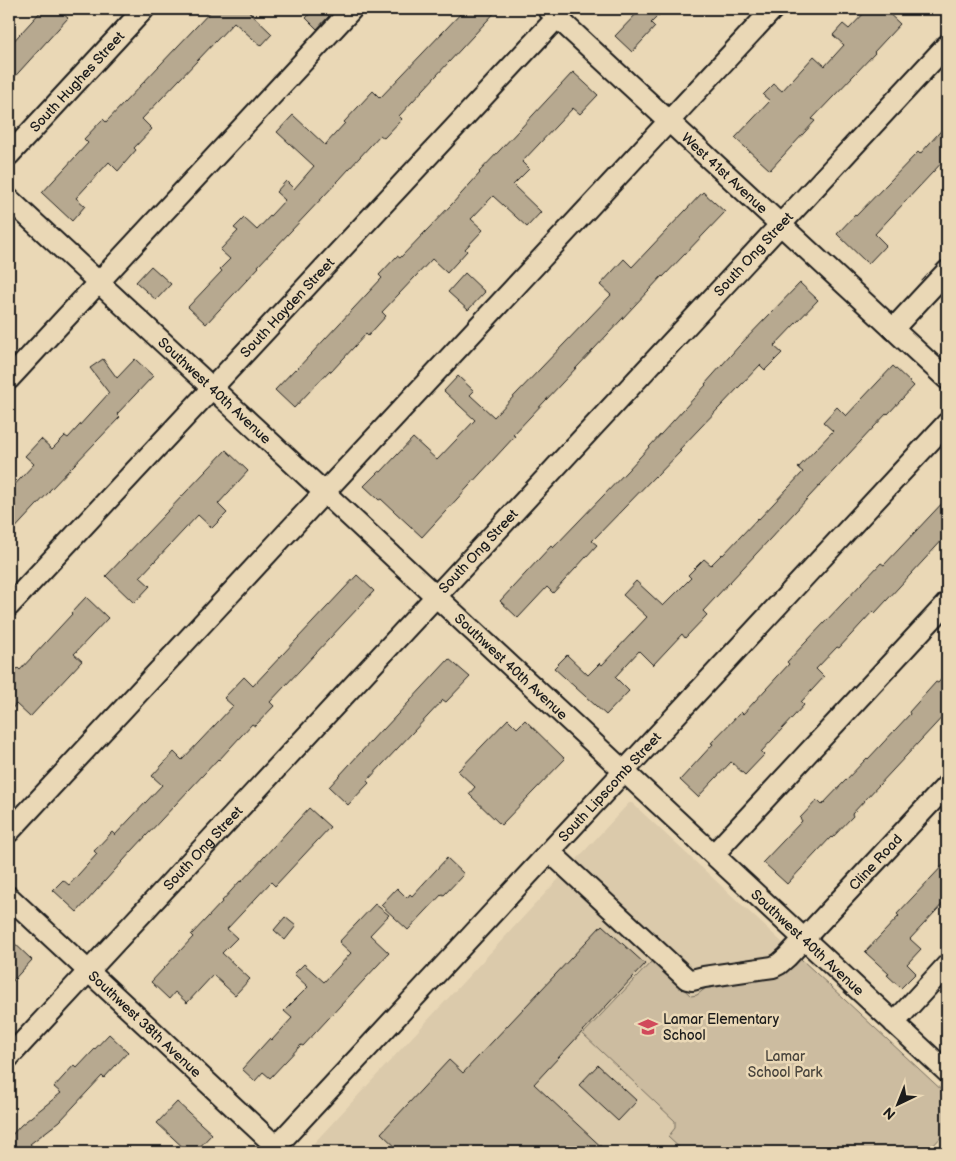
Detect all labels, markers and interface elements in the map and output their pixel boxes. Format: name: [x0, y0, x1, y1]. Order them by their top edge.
street label: South Hughes Street: [26, 27, 128, 135]
street label: West 41st Avenue: [678, 129, 771, 217]
street label: South Ong Street: [710, 208, 797, 300]
street label: South Hayden Street: [236, 253, 338, 361]
street label: Southwest 40th Avenue: [155, 334, 275, 447]
street label: South Ong Street: [435, 505, 522, 597]
street label: Southwest 40th Avenue: [451, 610, 571, 723]
street label: South Lipscomb Street: [555, 728, 665, 845]
street label: South Ong Street: [160, 802, 246, 894]
street label: Cline Road: [845, 831, 905, 894]
street label: Southwest 40th Avenue: [748, 886, 868, 999]
street label: Southwest 38th Avenue: [85, 967, 205, 1081]
place label: Lamar Elementary School: [663, 1011, 780, 1044]
school or university icon: Lamar Elementary School: [637, 1016, 659, 1038]
park label: Lamar School Park: [748, 1048, 822, 1081]
north arrow: [874, 1078, 924, 1128]
text: N: [880, 1103, 899, 1123]

